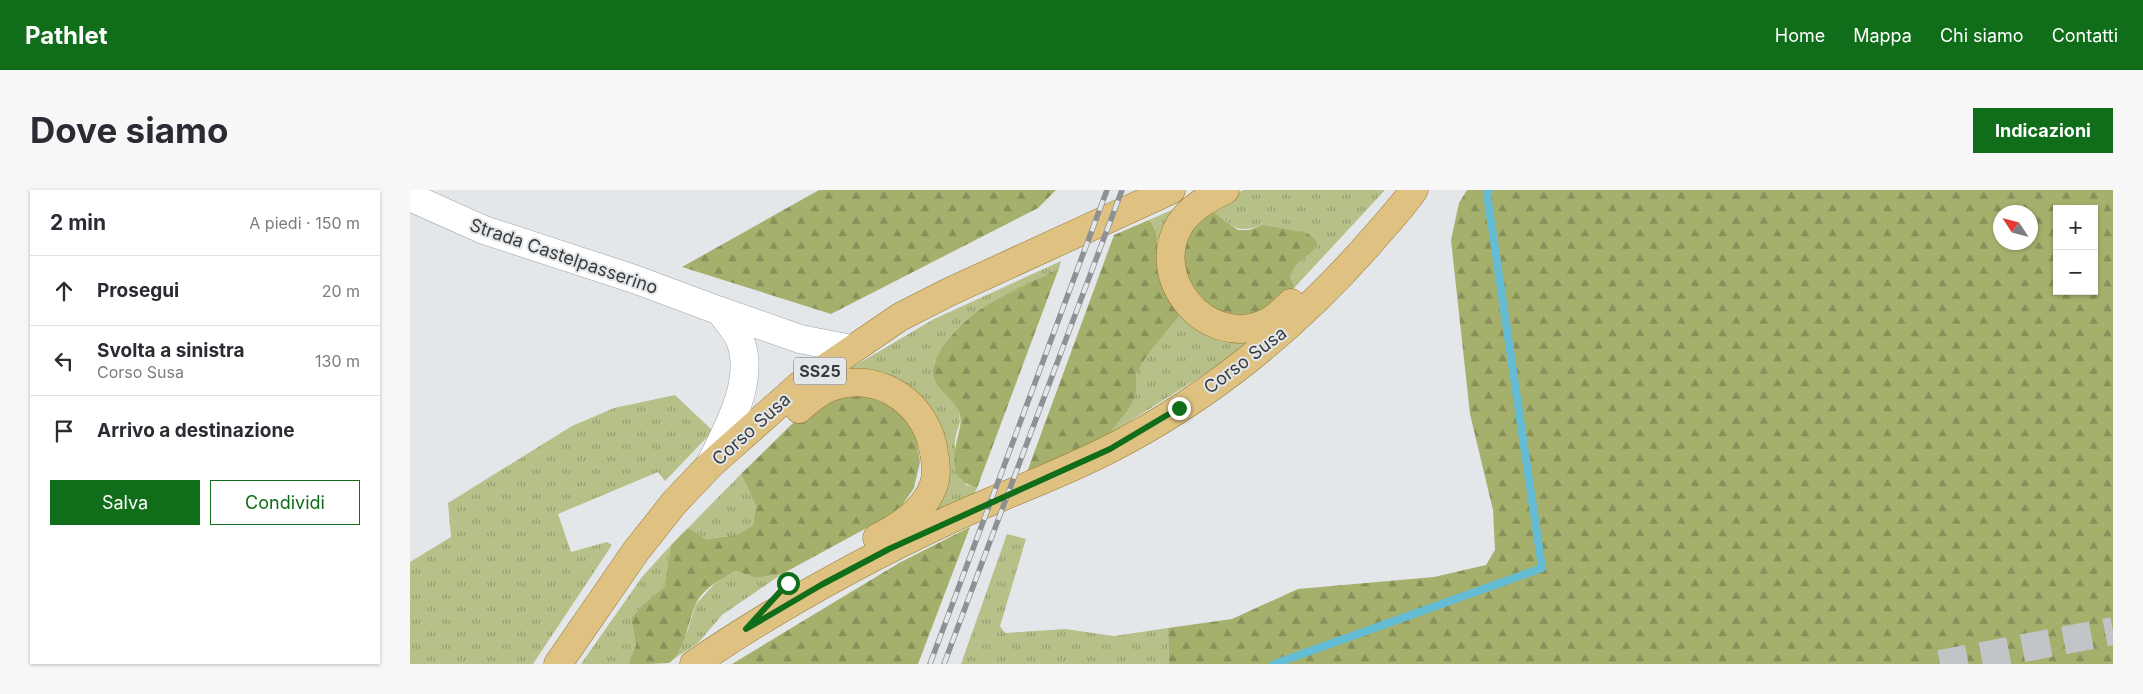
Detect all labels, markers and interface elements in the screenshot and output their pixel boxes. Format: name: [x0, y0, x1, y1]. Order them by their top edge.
text: Pathlet: [25, 21, 108, 50]
text: Home: [1775, 25, 1825, 46]
text: Mappa: [1853, 25, 1912, 46]
text: Chi siamo: [1940, 25, 2024, 46]
text: Contatti: [2052, 25, 2118, 46]
button: Indicazioni: [1973, 108, 2113, 153]
text: Dove siamo: [30, 109, 228, 151]
north arrow: [1993, 205, 2038, 250]
map controls: [2053, 205, 2098, 295]
button: +: [2053, 205, 2098, 250]
text: 2 min: [50, 210, 106, 235]
text: A piedi · 150 m: [249, 213, 360, 233]
street label: Strada Castelpasserino: [467, 214, 661, 298]
button: −: [2053, 250, 2098, 295]
icon: ahead: [50, 277, 78, 305]
text: Prosegui: [97, 279, 179, 302]
text: 20 m: [322, 281, 360, 301]
street label: Corso Susa: [1200, 322, 1290, 398]
text: Svolta a sinistra: [97, 339, 245, 362]
icon: left: [50, 347, 78, 375]
text: 130 m: [315, 351, 360, 371]
road number: SS25: [794, 358, 846, 385]
text: Corso Susa: [97, 362, 184, 382]
street label: Corso Susa: [708, 388, 794, 470]
route end: [1168, 397, 1191, 420]
icon: arrive: [50, 417, 78, 445]
text: Arrivo a destinazione: [97, 419, 295, 442]
button: Salva: [50, 480, 200, 525]
button: Condividi: [210, 480, 360, 525]
route start: [777, 572, 800, 595]

